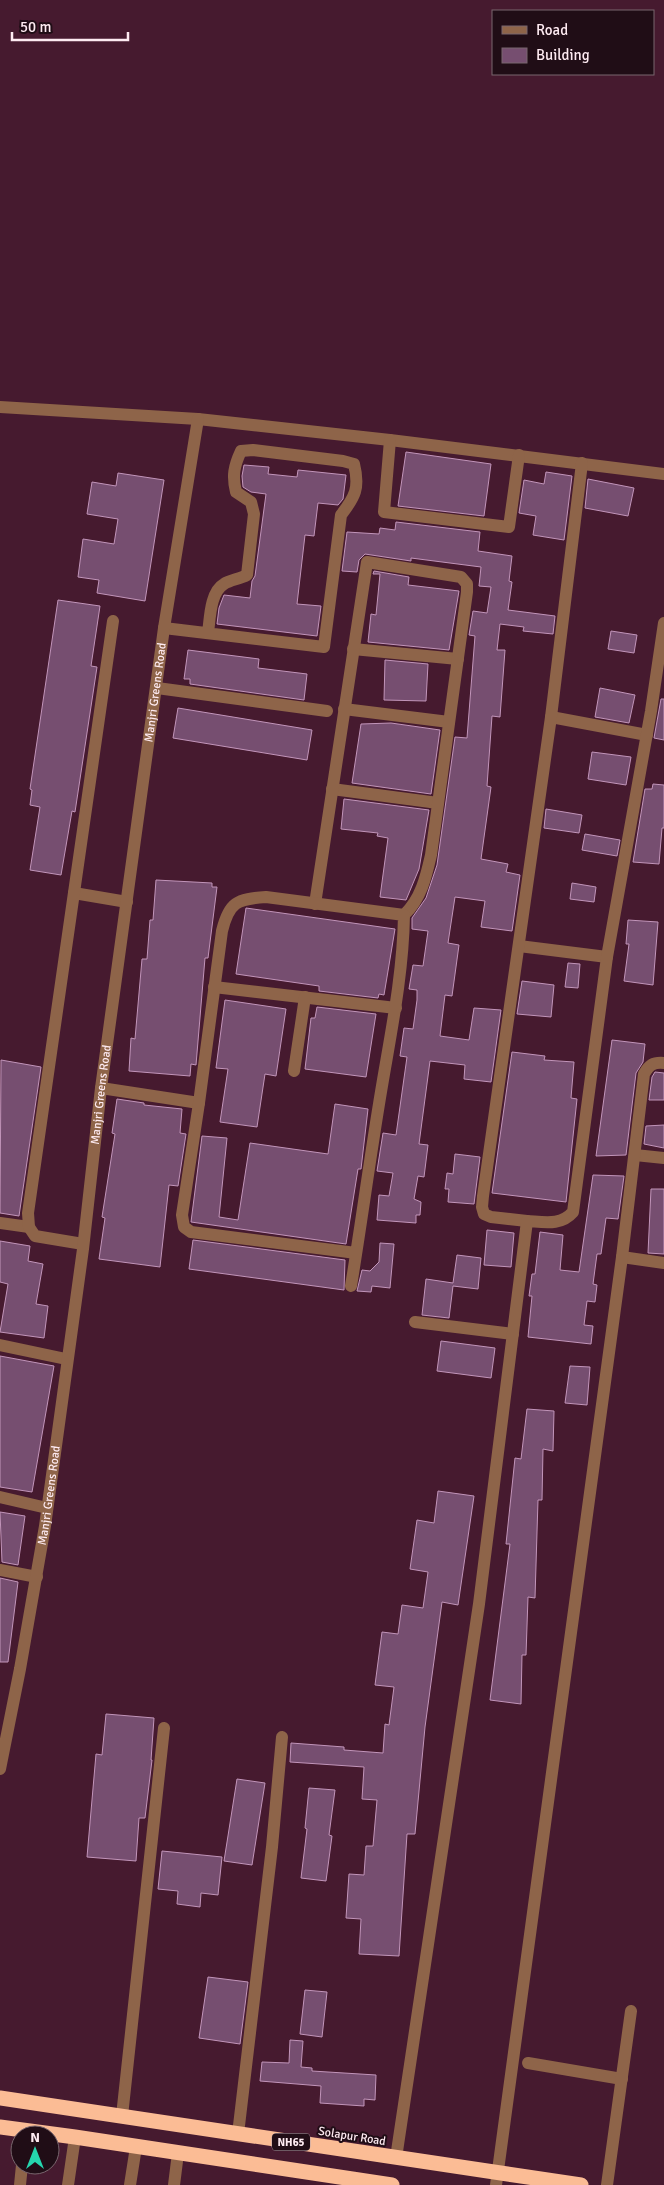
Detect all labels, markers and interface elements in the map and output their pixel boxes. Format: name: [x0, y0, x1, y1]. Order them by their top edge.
scale bar: [12, 10, 129, 42]
legend: [492, 10, 654, 75]
text: 50 m: [20, 18, 51, 36]
text: Road: [536, 21, 568, 39]
text: Building: [536, 46, 590, 64]
street label: Manjri Greens Road: [141, 642, 170, 743]
street label: Manjri Greens Road: [88, 1044, 115, 1145]
street label: Manjri Greens Road: [35, 1445, 64, 1546]
street label: Solapur Road: [317, 2124, 387, 2149]
north arrow: [10, 2125, 60, 2175]
text: N: [30, 2129, 40, 2146]
road number: NH65: [272, 2134, 310, 2150]

